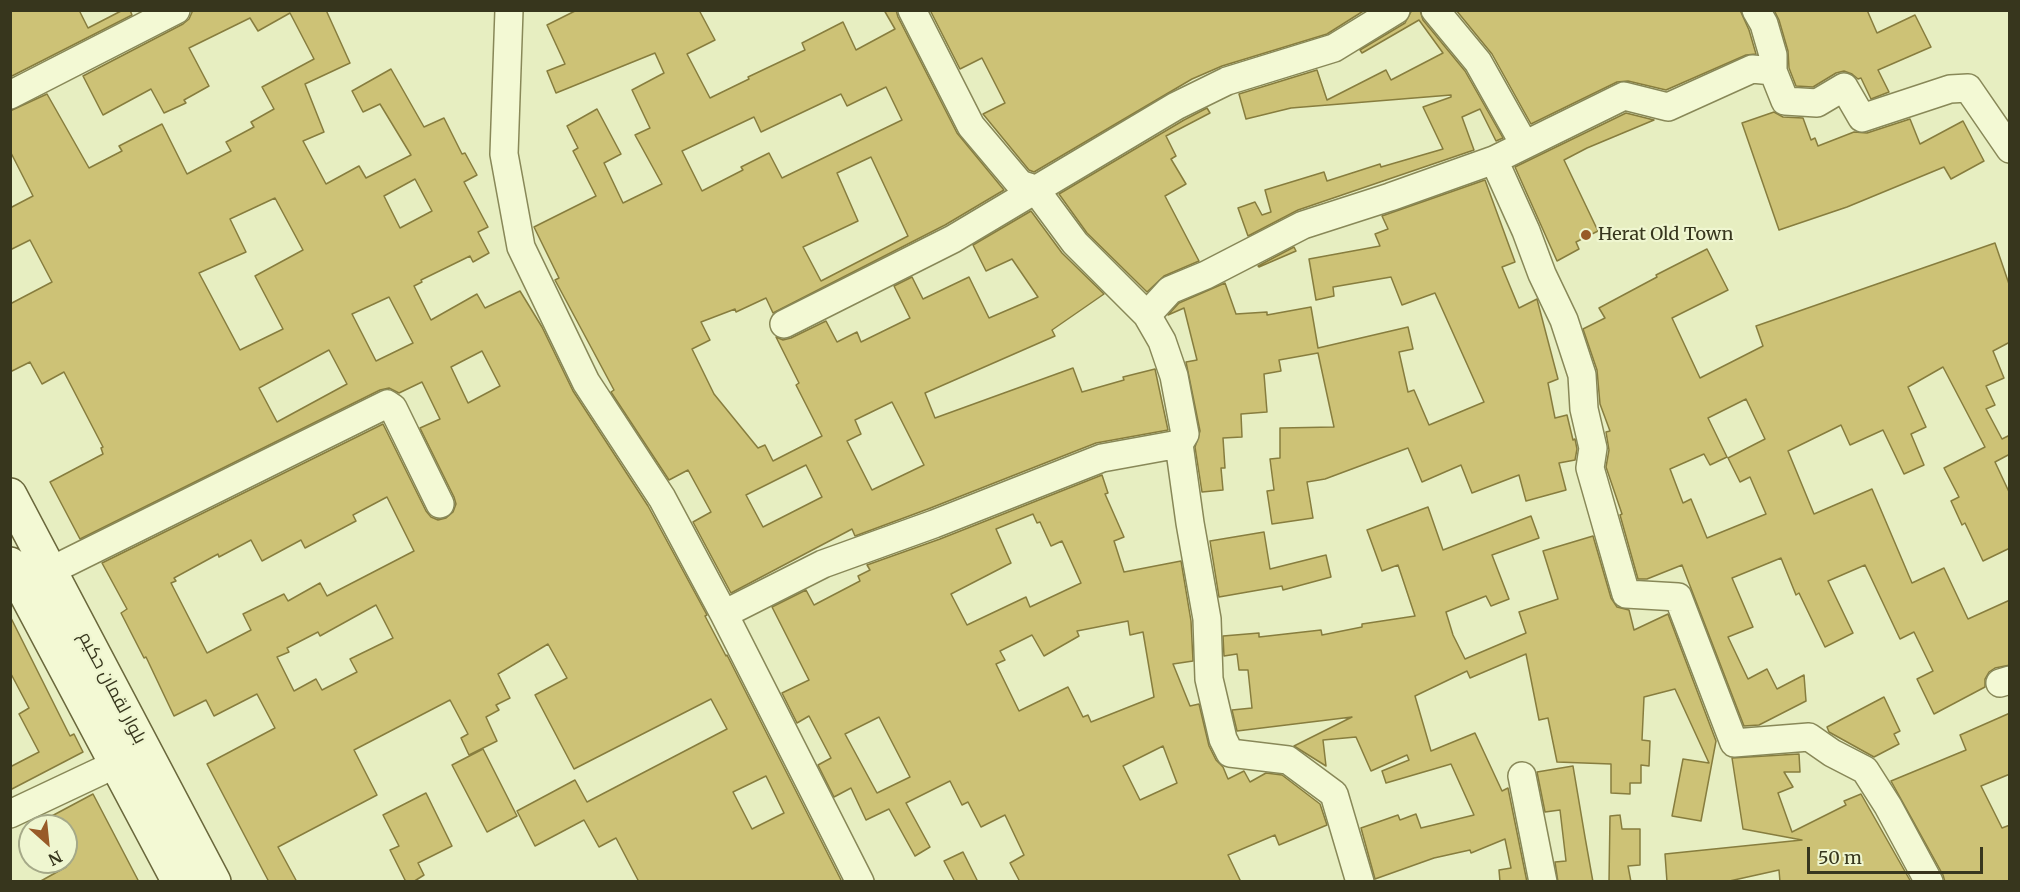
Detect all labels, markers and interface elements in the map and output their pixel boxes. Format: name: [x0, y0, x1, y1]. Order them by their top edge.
place label: Herat Old Town: [1598, 224, 1734, 246]
marker: Herat Old Town: [1579, 228, 1593, 242]
street label: بلوار لقمان حکیم: [73, 628, 151, 748]
north arrow: [18, 814, 78, 874]
scale bar: [1810, 835, 1986, 873]
text: N: [45, 846, 65, 870]
text: 50 m: [1818, 846, 1862, 869]

